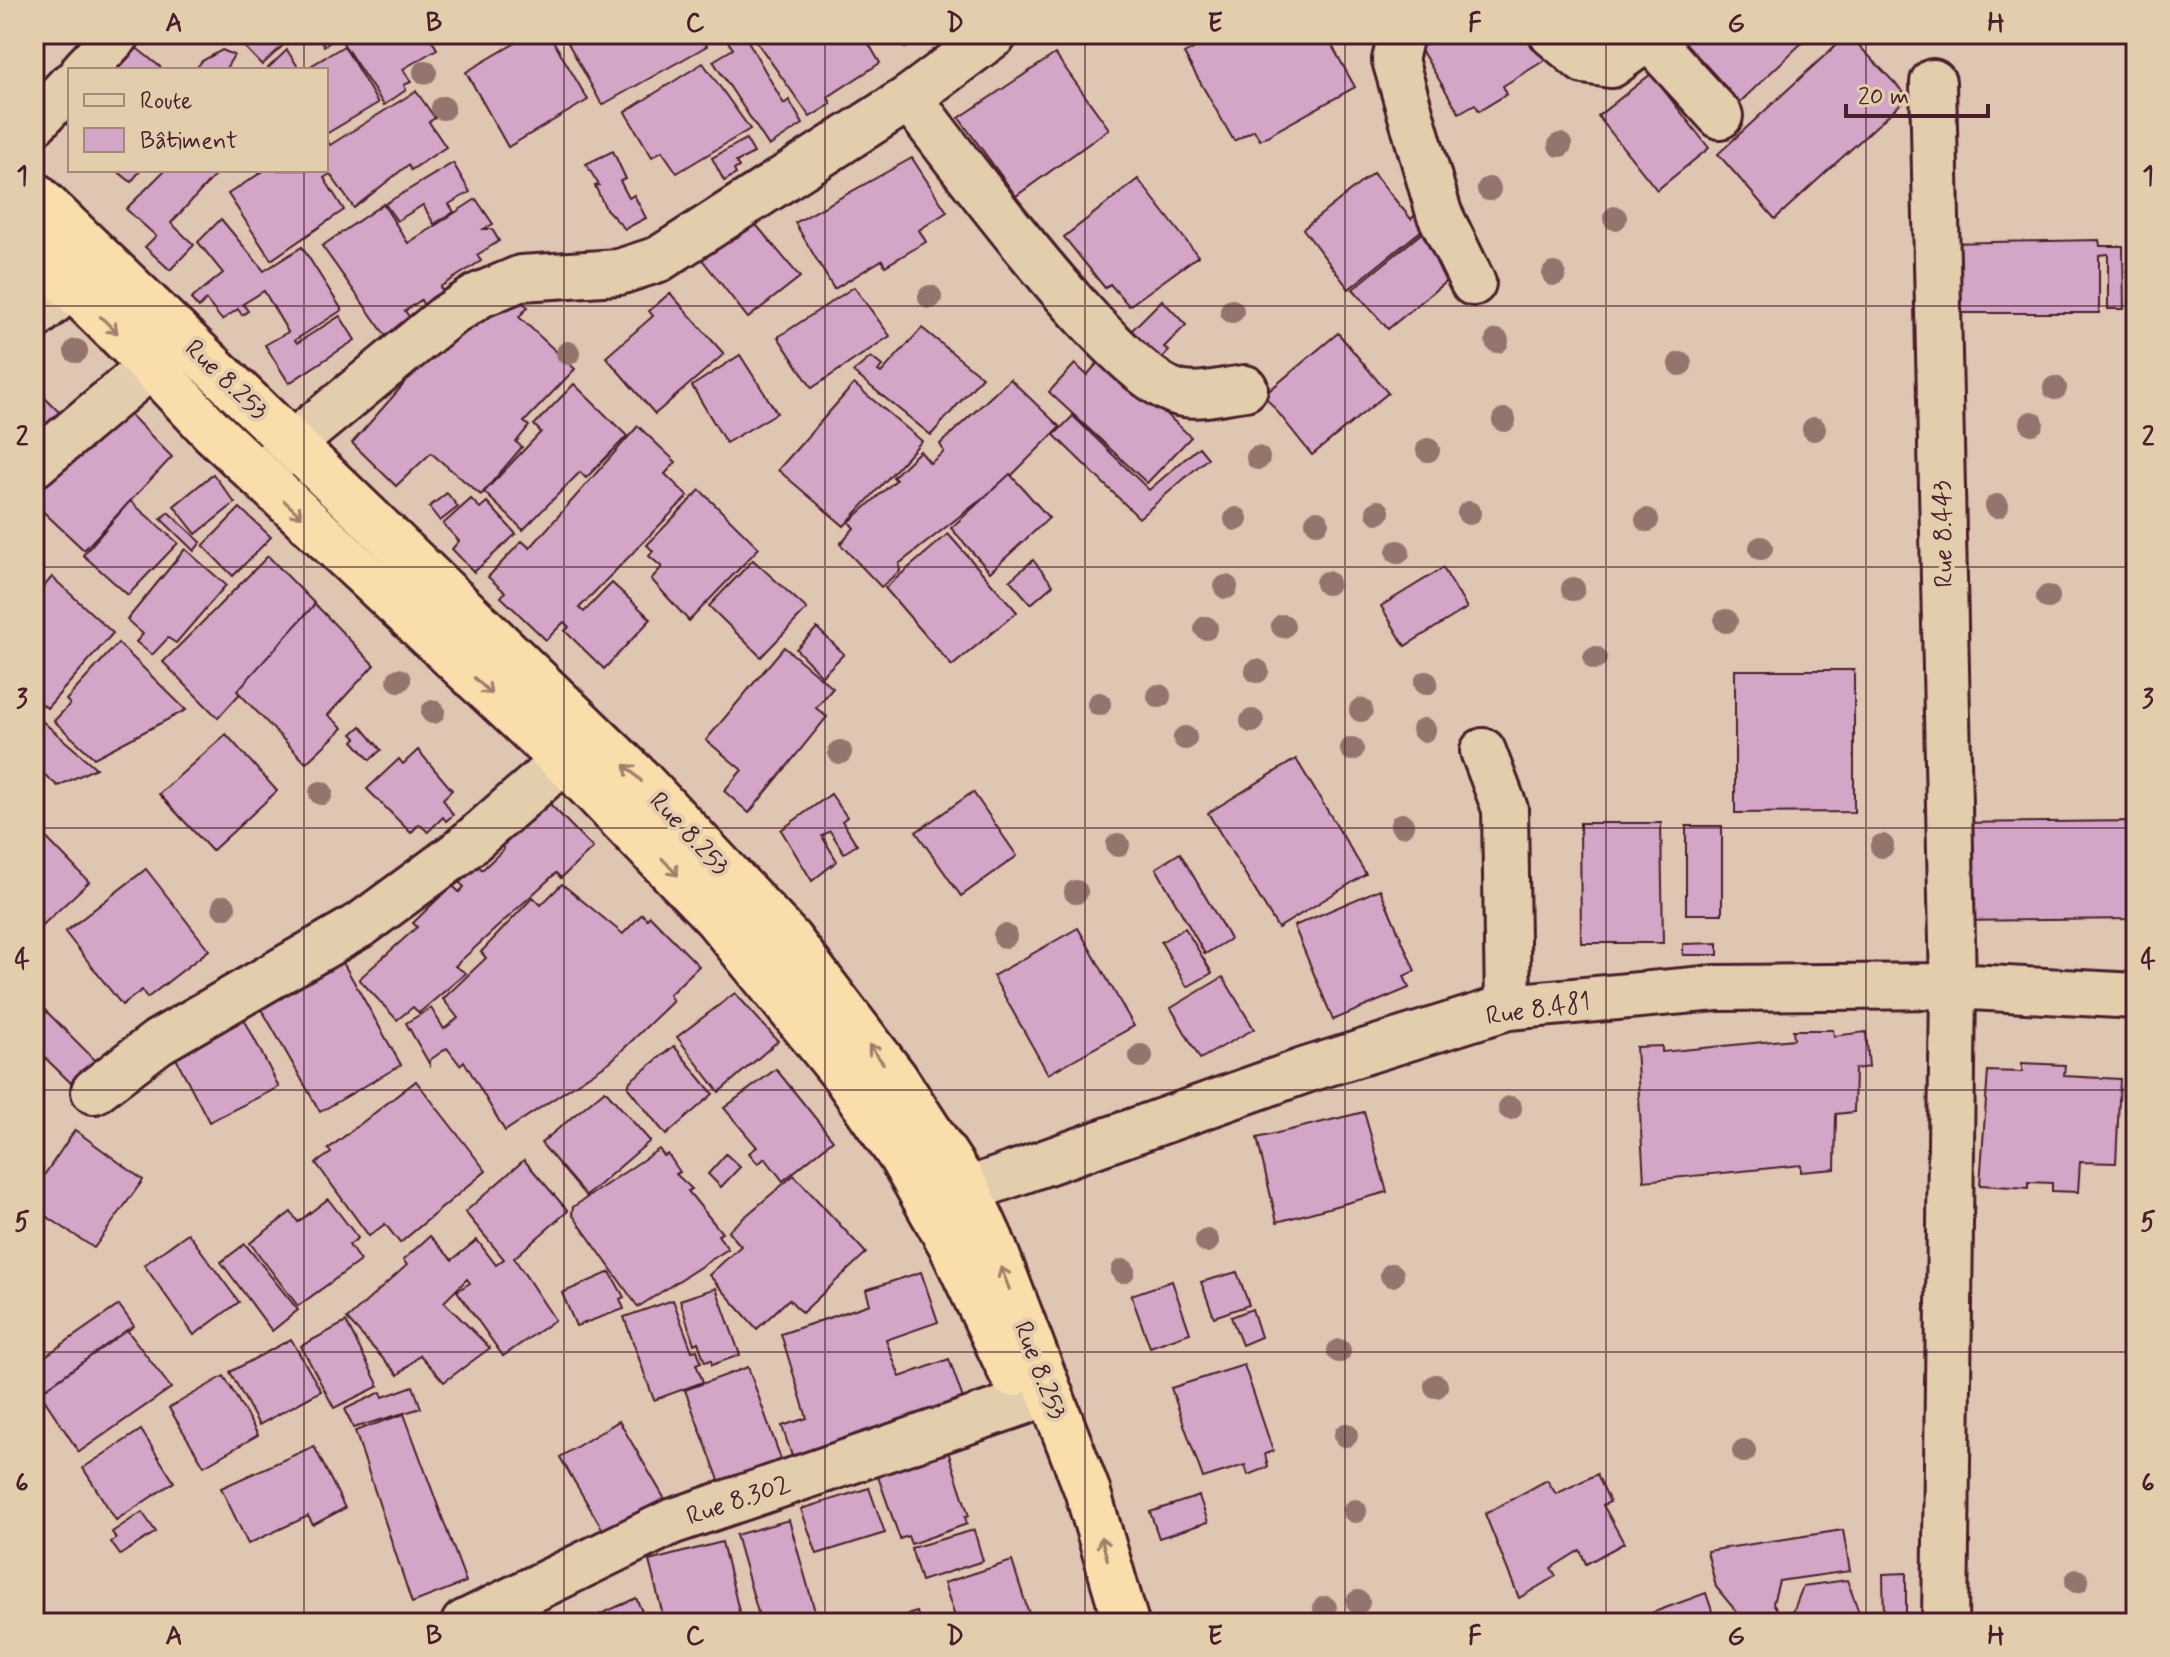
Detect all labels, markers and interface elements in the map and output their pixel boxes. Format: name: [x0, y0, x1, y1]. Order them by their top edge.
text: A: [165, 7, 183, 41]
text: B: [426, 7, 442, 41]
text: C: [686, 7, 705, 41]
text: D: [946, 7, 964, 41]
text: E: [1207, 7, 1223, 41]
text: F: [1468, 7, 1482, 41]
text: G: [1727, 7, 1745, 41]
text: H: [1988, 7, 2005, 41]
legend: [68, 68, 328, 172]
scale bar: [1846, 68, 1988, 118]
text: 20 m: [1858, 82, 1909, 113]
text: Route: [140, 86, 192, 117]
text: Bâtiment: [140, 126, 238, 157]
text: 1: [16, 160, 28, 194]
text: 1: [2142, 160, 2154, 194]
one-way arrow: [99, 315, 118, 334]
street label: Rue 8.253: [177, 332, 275, 429]
text: 2: [16, 421, 29, 455]
text: 2: [2142, 421, 2155, 455]
street label: Rue 8.443: [1926, 480, 1962, 588]
one-way arrow: [283, 499, 303, 518]
one-way arrow: [472, 677, 492, 695]
text: 3: [16, 683, 28, 717]
text: 3: [2142, 683, 2154, 717]
one-way arrow: [624, 764, 643, 783]
street label: Rue 8.253: [641, 785, 736, 884]
one-way arrow: [660, 857, 679, 877]
text: 4: [14, 944, 30, 978]
text: 4: [2140, 944, 2156, 978]
street label: Rue 8.481: [1484, 986, 1593, 1034]
one-way arrow: [868, 1043, 885, 1065]
text: 5: [14, 1206, 30, 1240]
text: 5: [2140, 1206, 2156, 1240]
one-way arrow: [997, 1266, 1012, 1291]
street label: Rue 8.253: [1005, 1317, 1074, 1425]
text: 6: [15, 1467, 29, 1501]
street label: Rue 8.302: [682, 1467, 795, 1535]
text: 6: [2141, 1467, 2155, 1501]
one-way arrow: [1096, 1536, 1111, 1562]
text: A: [165, 1620, 183, 1654]
text: B: [426, 1620, 442, 1654]
text: C: [686, 1620, 705, 1654]
text: D: [946, 1620, 964, 1654]
text: E: [1207, 1620, 1223, 1654]
text: F: [1468, 1620, 1482, 1654]
text: G: [1727, 1620, 1745, 1654]
text: H: [1988, 1620, 2005, 1654]

